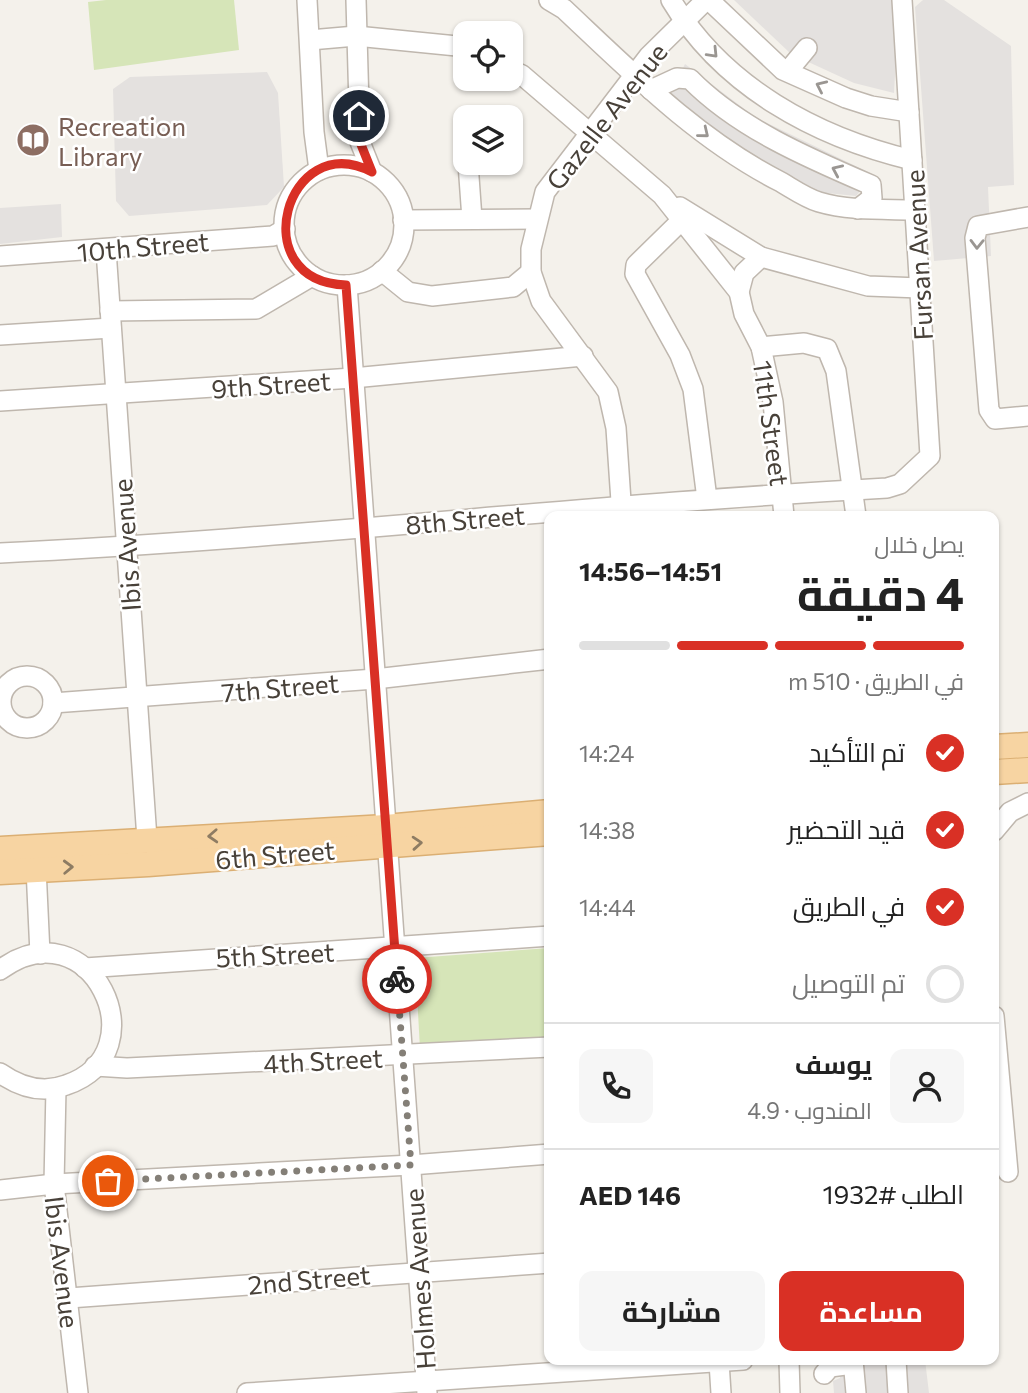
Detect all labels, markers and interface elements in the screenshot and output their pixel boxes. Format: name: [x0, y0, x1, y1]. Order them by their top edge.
map controls: [453, 21, 523, 175]
button: locate: [453, 21, 523, 91]
street label: Gazelle Avenue: [539, 36, 673, 196]
one-way arrow: [704, 45, 717, 58]
one-way arrow: [816, 81, 828, 95]
pin: [329, 86, 389, 146]
icon: home: [340, 97, 378, 135]
button: layers: [453, 105, 523, 175]
place label: Recreation Library: [58, 110, 186, 171]
library icon: Recreation Library: [14, 121, 52, 159]
one-way arrow: [696, 125, 708, 138]
one-way arrow: [832, 164, 844, 178]
street label: Fursan Avenue: [898, 169, 938, 341]
street label: 10th Street: [76, 225, 210, 267]
one-way arrow: [969, 239, 985, 249]
street label: 11th Street: [748, 358, 796, 488]
street label: 9th Street: [210, 364, 332, 404]
street label: Ibis Avenue: [106, 478, 146, 612]
street label: 8th Street: [404, 498, 526, 540]
text: يصل خلال: [874, 530, 964, 558]
text: 14:51–14:56: [579, 555, 722, 586]
text: 4 دقيقة: [797, 564, 964, 620]
street label: 7th Street: [220, 666, 340, 708]
text: في الطريق · 510 m: [788, 667, 964, 695]
icon: check: [926, 734, 964, 772]
text: تم التأكيد: [809, 736, 905, 767]
text: 14:24: [579, 739, 634, 767]
icon: check: [926, 811, 964, 849]
text: قيد التحضير: [788, 813, 905, 844]
text: 14:38: [579, 816, 635, 844]
one-way arrow: [207, 828, 218, 843]
street label: 6th Street: [214, 833, 336, 875]
one-way arrow: [412, 836, 423, 851]
one-way arrow: [63, 859, 74, 875]
icon: check: [926, 888, 964, 926]
text: في الطريق: [793, 890, 905, 921]
text: 14:44: [579, 893, 636, 921]
street label: 5th Street: [215, 935, 335, 973]
courier: [362, 944, 432, 1014]
icon: bike: [378, 960, 416, 998]
text: تم التوصيل: [792, 967, 905, 998]
street label: 4th Street: [262, 1041, 384, 1079]
text: يوسف: [795, 1048, 872, 1079]
button: phone: [579, 1049, 653, 1123]
button: person: [890, 1049, 964, 1123]
text: المندوب · 4.9: [747, 1096, 872, 1124]
pin: [78, 1151, 138, 1211]
icon: bag: [89, 1162, 127, 1200]
text: الطلب #1932: [822, 1178, 964, 1209]
text: AED 146: [579, 1179, 681, 1210]
street label: Holmes Avenue: [397, 1187, 441, 1371]
street label: Ibis Avenue: [40, 1194, 86, 1330]
street label: 2nd Street: [246, 1258, 372, 1300]
button: مشاركة: [579, 1271, 765, 1351]
button: مساعدة: [779, 1271, 964, 1351]

